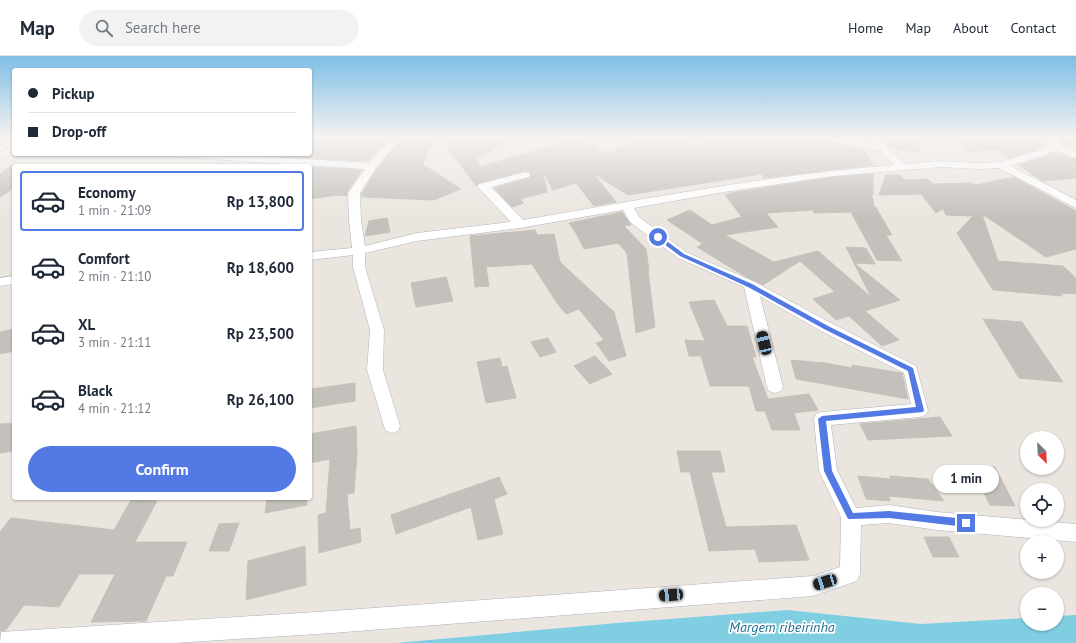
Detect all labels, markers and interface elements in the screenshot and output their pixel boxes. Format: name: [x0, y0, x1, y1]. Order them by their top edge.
search box: [79, 10, 359, 46]
text: Map: [20, 16, 55, 40]
icon: search: [93, 17, 115, 39]
text: Search here: [125, 18, 201, 37]
text: Home: [848, 19, 883, 37]
text: Map: [905, 19, 931, 37]
text: About: [953, 19, 989, 37]
text: Contact: [1011, 19, 1056, 37]
text: Pickup: [52, 84, 95, 103]
text: Drop-off: [52, 122, 106, 141]
icon: car: [30, 183, 66, 219]
text: Economy: [78, 183, 136, 202]
text: Rp 13,800: [227, 192, 294, 211]
text: 1 min · 21:09: [78, 202, 151, 219]
route start: [649, 228, 667, 246]
icon: car: [30, 249, 66, 285]
text: Comfort: [78, 249, 130, 268]
text: Rp 18,600: [227, 258, 294, 277]
text: 2 min · 21:10: [78, 268, 151, 285]
icon: car: [30, 315, 66, 351]
text: XL: [78, 315, 95, 334]
text: Rp 23,500: [227, 324, 294, 343]
car: [755, 330, 773, 356]
text: 3 min · 21:11: [78, 334, 151, 351]
icon: car: [30, 381, 66, 417]
text: Black: [78, 381, 113, 400]
text: Rp 26,100: [227, 390, 294, 409]
text: 4 min · 21:12: [78, 400, 151, 417]
north arrow: [1020, 431, 1064, 475]
map controls: [1020, 431, 1064, 631]
button: Confirm: [28, 446, 296, 492]
callout: 1 min: [933, 465, 999, 493]
text: 1 min: [950, 470, 982, 487]
button: locate: [1020, 483, 1064, 527]
route end: [957, 514, 975, 532]
button: +: [1020, 535, 1064, 579]
car: [812, 573, 838, 591]
button: −: [1020, 587, 1064, 631]
car: [659, 588, 683, 602]
water label: Margem ribeirinha: [729, 618, 835, 636]

